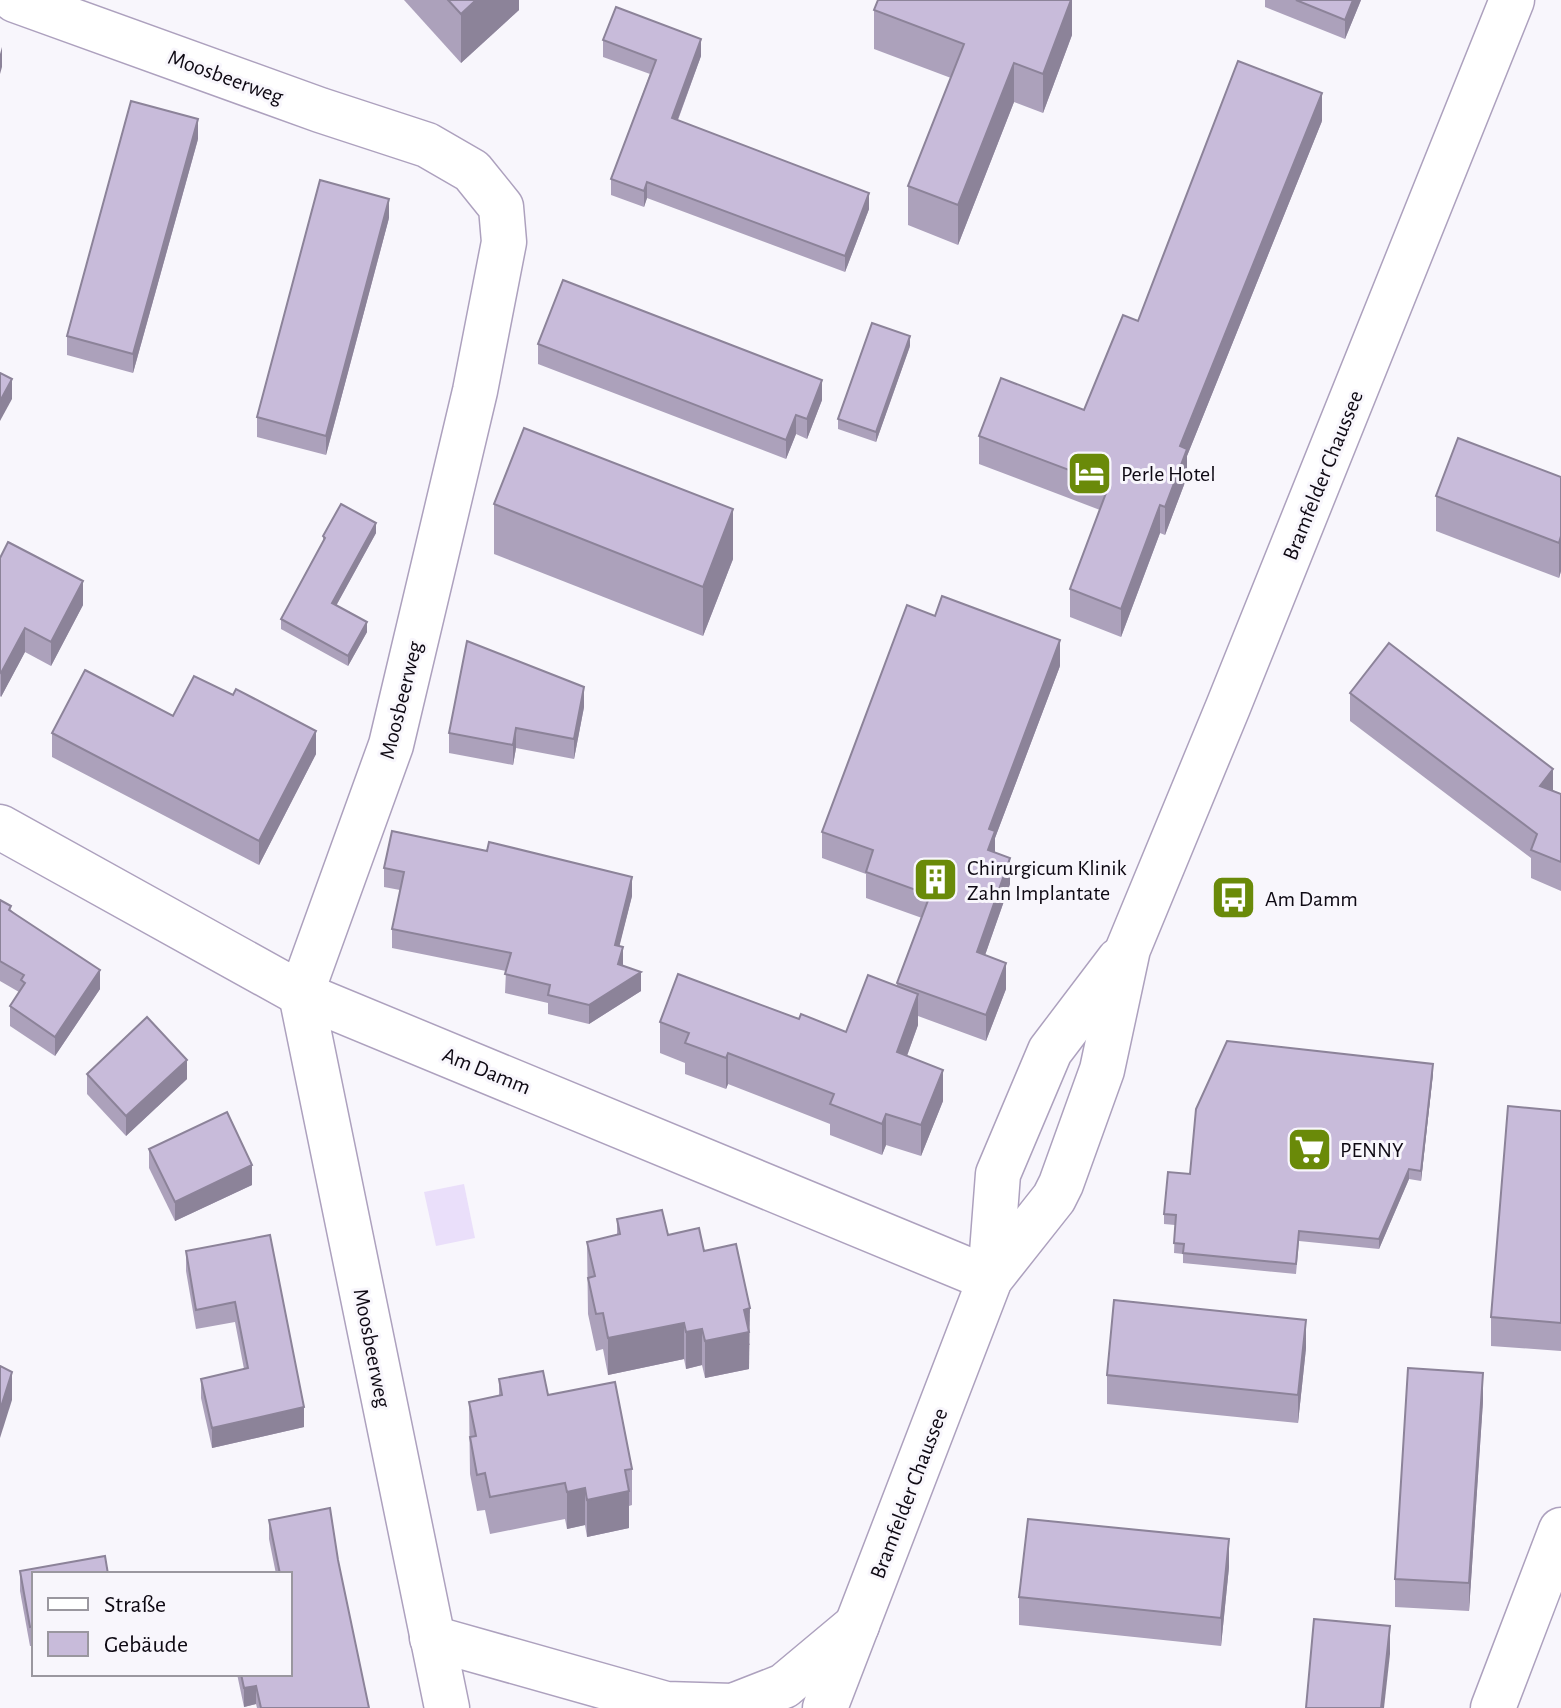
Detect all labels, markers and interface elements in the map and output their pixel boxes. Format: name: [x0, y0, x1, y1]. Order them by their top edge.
street label: Moosbeerweg: [165, 46, 286, 108]
street label: Bramfelder Chaussee: [1279, 387, 1367, 563]
hotel icon: Perle Hotel: [1066, 449, 1114, 497]
place label: Perle Hotel: [1121, 463, 1216, 485]
street label: Moosbeerweg: [376, 639, 426, 761]
building icon: Chirurgicum Klinik Zahn Implantate: [912, 856, 960, 904]
place label: Chirurgicum Klinik Zahn Implantate: [967, 857, 1127, 904]
bus stop icon: Am Damm: [1210, 874, 1258, 922]
place label: Am Damm: [1265, 888, 1358, 910]
street label: Am Damm: [439, 1043, 534, 1099]
supermarket icon: PENNY: [1285, 1125, 1333, 1173]
place label: PENNY: [1340, 1139, 1404, 1161]
street label: Moosbeerweg: [350, 1287, 394, 1410]
street label: Bramfelder Chaussee: [866, 1405, 952, 1582]
legend: [32, 1572, 292, 1676]
text: Straße: [104, 1593, 166, 1617]
text: Gebäude: [104, 1633, 188, 1657]

